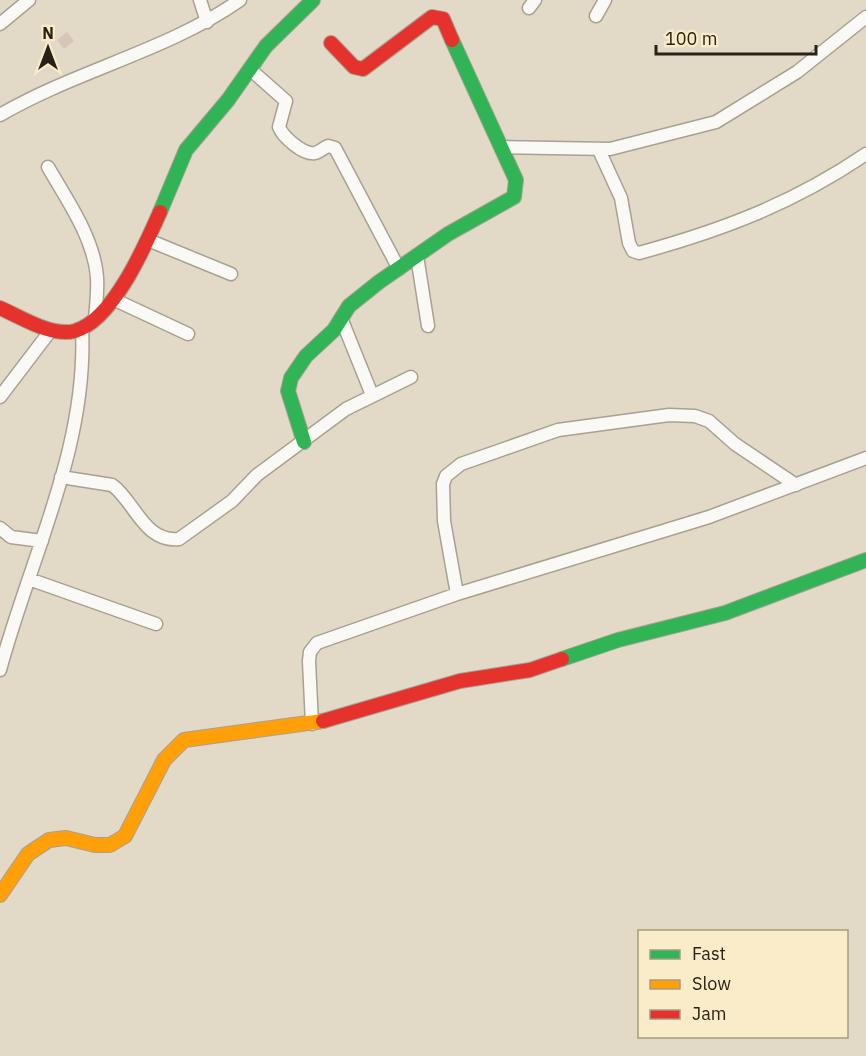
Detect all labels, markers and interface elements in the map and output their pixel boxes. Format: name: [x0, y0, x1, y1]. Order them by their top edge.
north arrow: [18, 18, 78, 78]
scale bar: [656, 18, 816, 56]
text: N: [42, 23, 54, 43]
text: 100 m: [665, 27, 717, 50]
legend: [638, 930, 848, 1038]
text: Fast: [692, 942, 726, 965]
text: Slow: [692, 972, 731, 995]
text: Jam: [692, 1002, 727, 1025]

